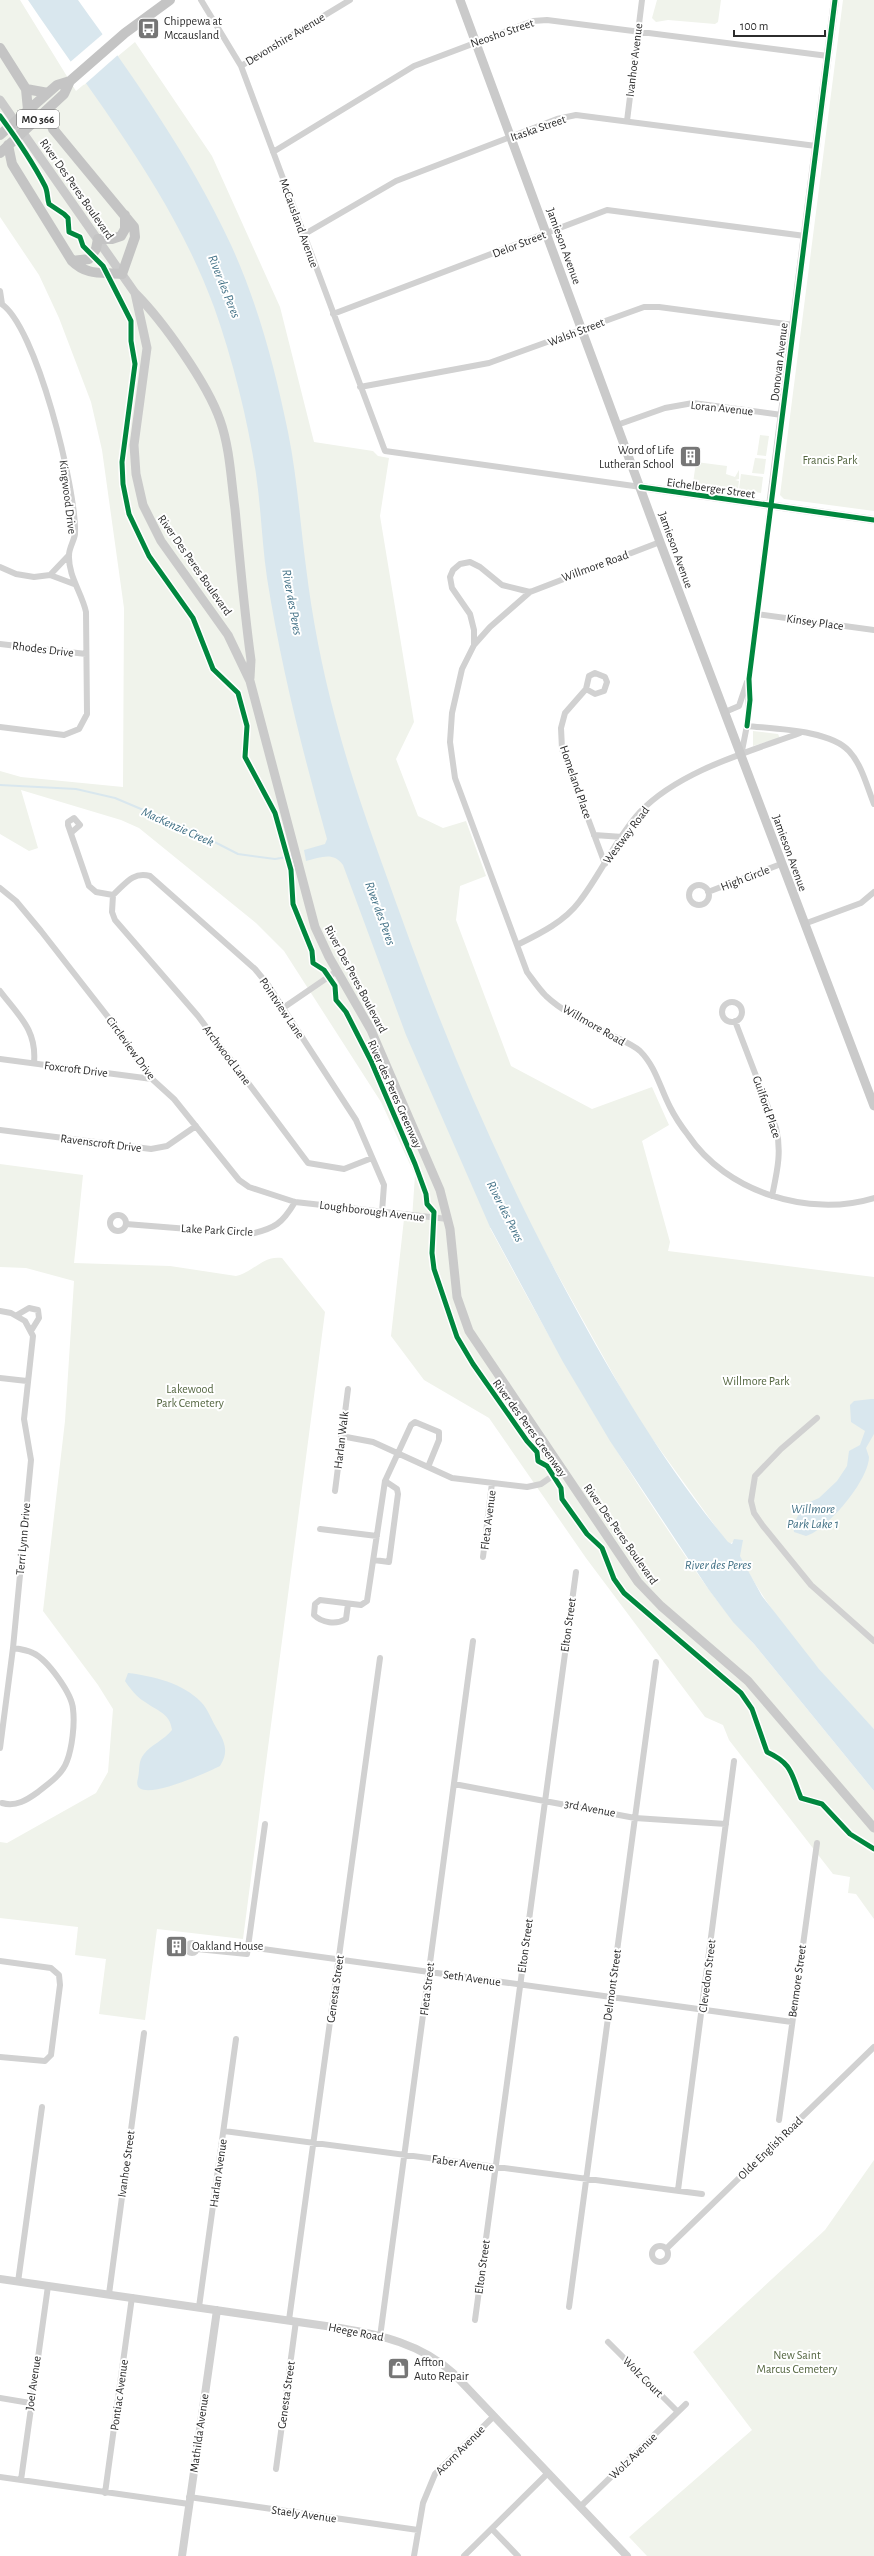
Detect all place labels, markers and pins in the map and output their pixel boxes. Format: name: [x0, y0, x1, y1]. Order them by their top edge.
bus stop icon: Chippewa at Mccausland: [135, 15, 161, 41]
place label: Chippewa at Mccausland: [164, 15, 222, 41]
place label: Word of Life Lutheran School: [599, 444, 674, 470]
building icon: Word of Life Lutheran School: [677, 444, 703, 470]
building icon: Oakland House: [163, 1933, 189, 1959]
place label: Oakland House: [192, 1940, 263, 1952]
shop icon: Affton Auto Repair: [385, 2356, 411, 2382]
place label: Affton Auto Repair: [414, 2356, 469, 2382]

